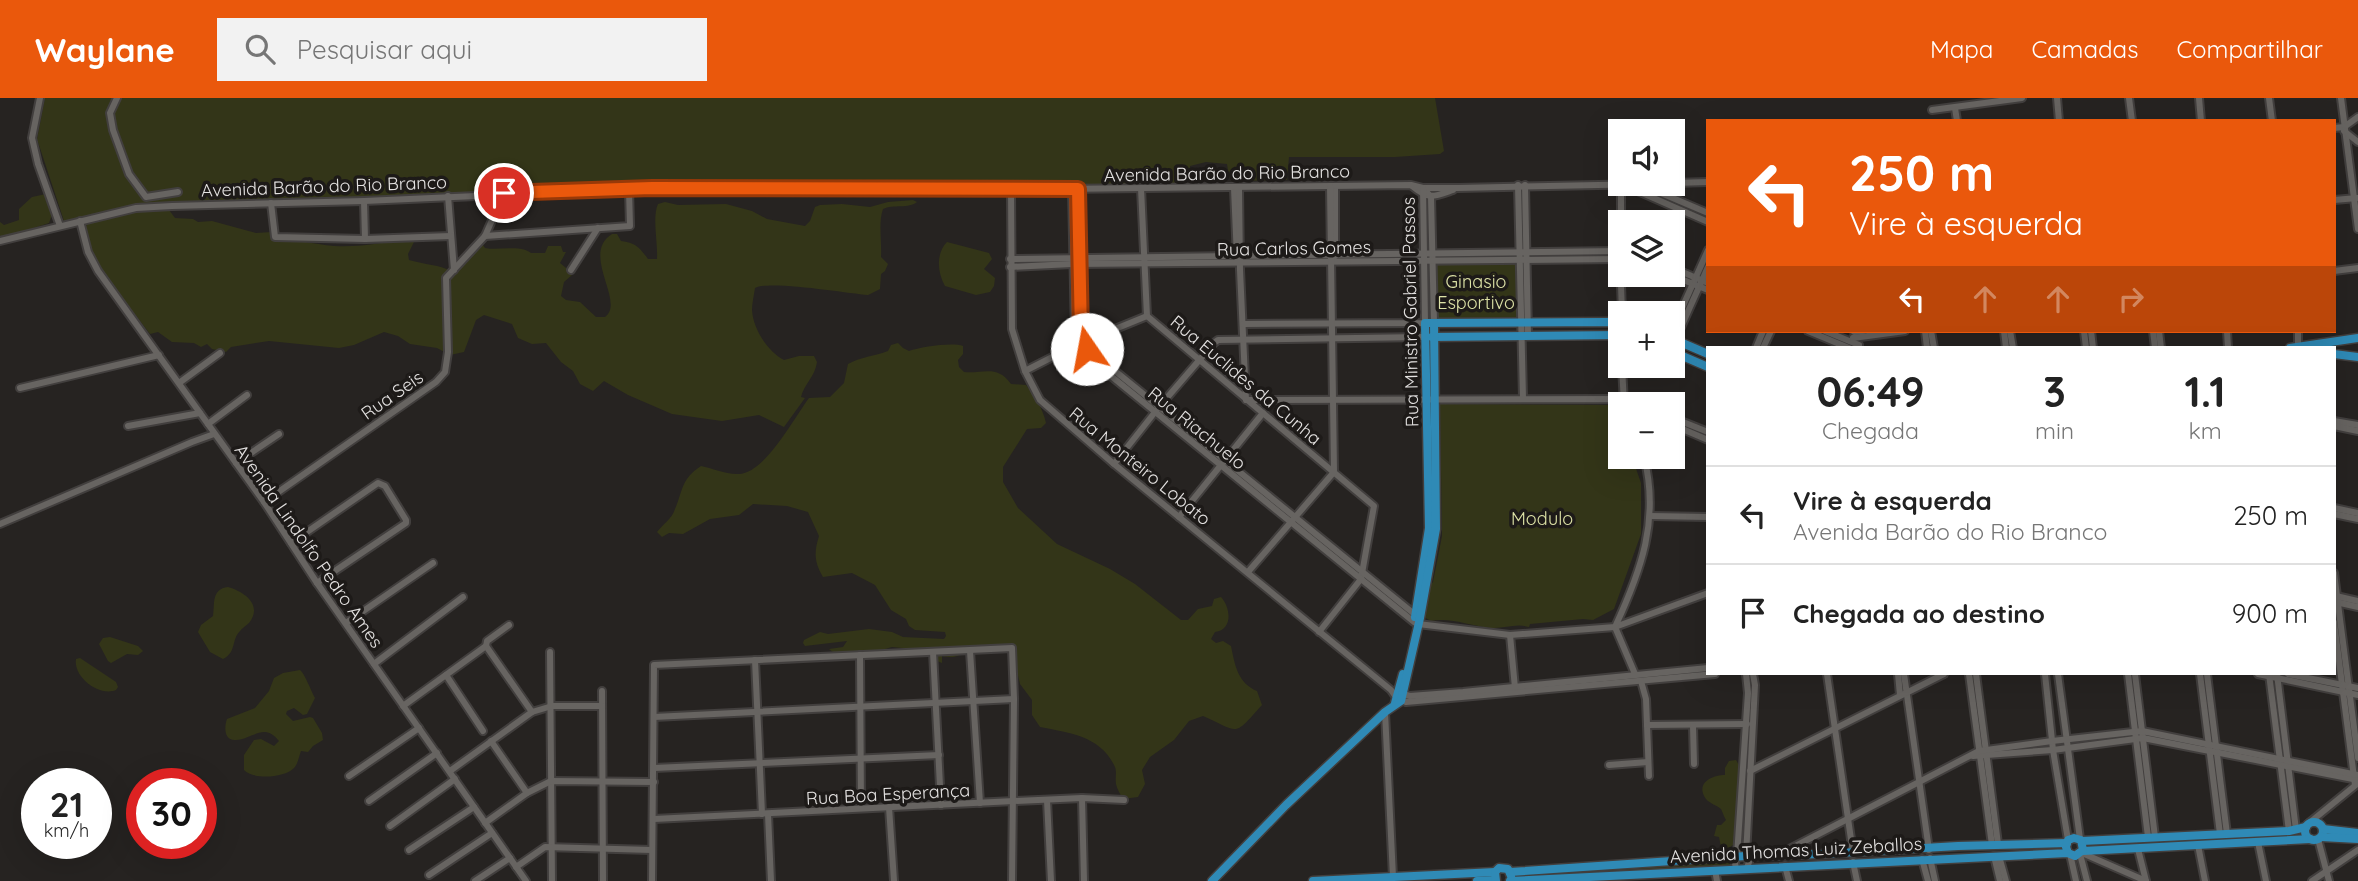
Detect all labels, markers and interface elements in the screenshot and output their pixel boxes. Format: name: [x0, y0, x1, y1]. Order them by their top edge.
search box: [217, 18, 707, 81]
text: Waylane: [35, 29, 175, 70]
icon: search: [241, 30, 279, 68]
text: Pesquisar aqui: [297, 33, 472, 66]
text: Mapa: [1930, 34, 1993, 64]
text: Camadas: [2031, 34, 2138, 64]
text: Compartilhar: [2176, 34, 2323, 64]
map controls: [1608, 119, 1685, 469]
button: sound: [1608, 119, 1685, 196]
text: 250 m: [1849, 142, 1994, 203]
icon: left: [1734, 147, 1825, 238]
street label: Avenida Barão do Rio Branco: [1104, 159, 1350, 187]
pin: [474, 163, 534, 223]
street label: Avenida Barão do Rio Branco: [201, 170, 447, 202]
icon: arrive: [485, 174, 523, 212]
street label: Rua Ministro Gabriel Passos: [1396, 197, 1424, 427]
text: Vire à esquerda: [1849, 203, 2083, 243]
button: layers: [1608, 210, 1685, 287]
street label: Rua Carlos Gomes: [1217, 235, 1371, 261]
park label: Ginasio Esportivo: [1437, 270, 1515, 314]
icon: left: [1893, 280, 1931, 318]
icon: ahead: [1966, 280, 2004, 318]
icon: ahead: [2039, 280, 2077, 318]
icon: right: [2112, 280, 2150, 318]
button: +: [1608, 301, 1685, 378]
street label: Rua Euclides da Cunha: [1166, 310, 1326, 450]
position arrow: [1050, 312, 1124, 386]
street label: Rua Seis: [357, 365, 427, 425]
text: 06:49: [1816, 365, 1925, 418]
text: 3: [2043, 365, 2066, 418]
text: 1.1: [2185, 365, 2226, 418]
street label: Rua Riachuelo: [1143, 381, 1251, 475]
button: −: [1608, 392, 1685, 469]
street label: Rua Monteiro Lobato: [1065, 402, 1215, 530]
text: Chegada: [1822, 416, 1919, 445]
text: min: [2035, 416, 2074, 445]
text: km: [2188, 416, 2222, 445]
street label: Avenida Lindolfo Pedro Ames: [230, 440, 388, 652]
text: Vire à esquerda: [1793, 484, 1992, 517]
icon: left: [1734, 496, 1772, 534]
text: 250 m: [2233, 499, 2308, 532]
park label: Modulo: [1511, 507, 1573, 530]
text: Avenida Barão do Rio Branco: [1793, 517, 2107, 546]
icon: arrive: [1734, 594, 1772, 632]
text: Chegada ao destino: [1793, 597, 2045, 630]
text: 900 m: [2232, 597, 2308, 630]
speed limit sign: 30: [126, 768, 217, 859]
street label: Rua Boa Esperança: [805, 778, 971, 810]
text: 21: [50, 782, 83, 826]
text: km/h: [44, 819, 89, 842]
street label: Avenida Thomas Luiz Zeballos: [1669, 832, 1923, 868]

